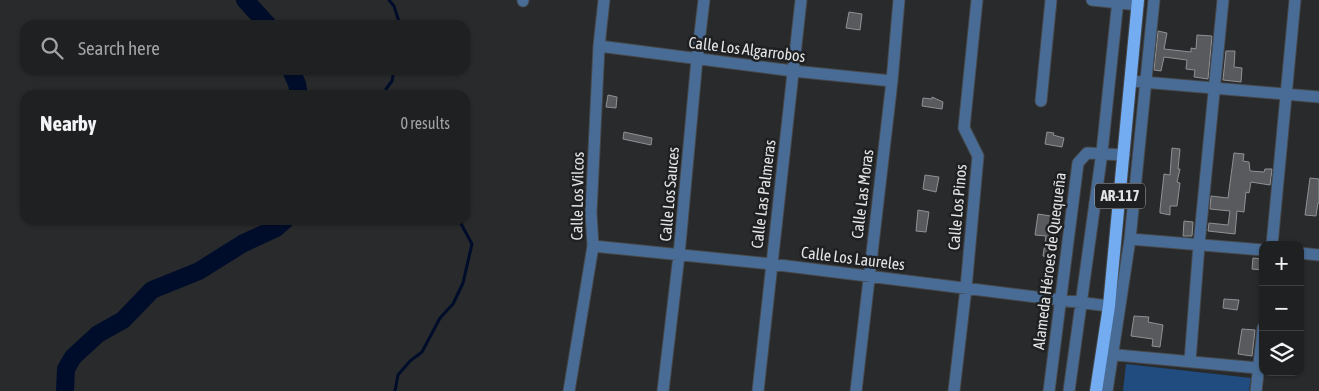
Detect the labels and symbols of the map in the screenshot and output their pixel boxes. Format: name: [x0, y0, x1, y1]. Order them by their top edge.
street label: Calle Los Algarrobos: [687, 33, 807, 66]
street label: Calle Las Palmeras: [747, 138, 779, 249]
street label: Calle Los Sauces: [656, 146, 682, 242]
street label: Calle Las Moras: [848, 148, 876, 240]
street label: Calle Los Vilcos: [567, 151, 587, 240]
street label: Calle Los Pinos: [944, 163, 970, 251]
street label: Alameda Héroes de Quequeña: [1029, 171, 1070, 351]
road number: AR-117: [1095, 184, 1145, 208]
street label: Calle Los Laureles: [800, 243, 906, 273]

